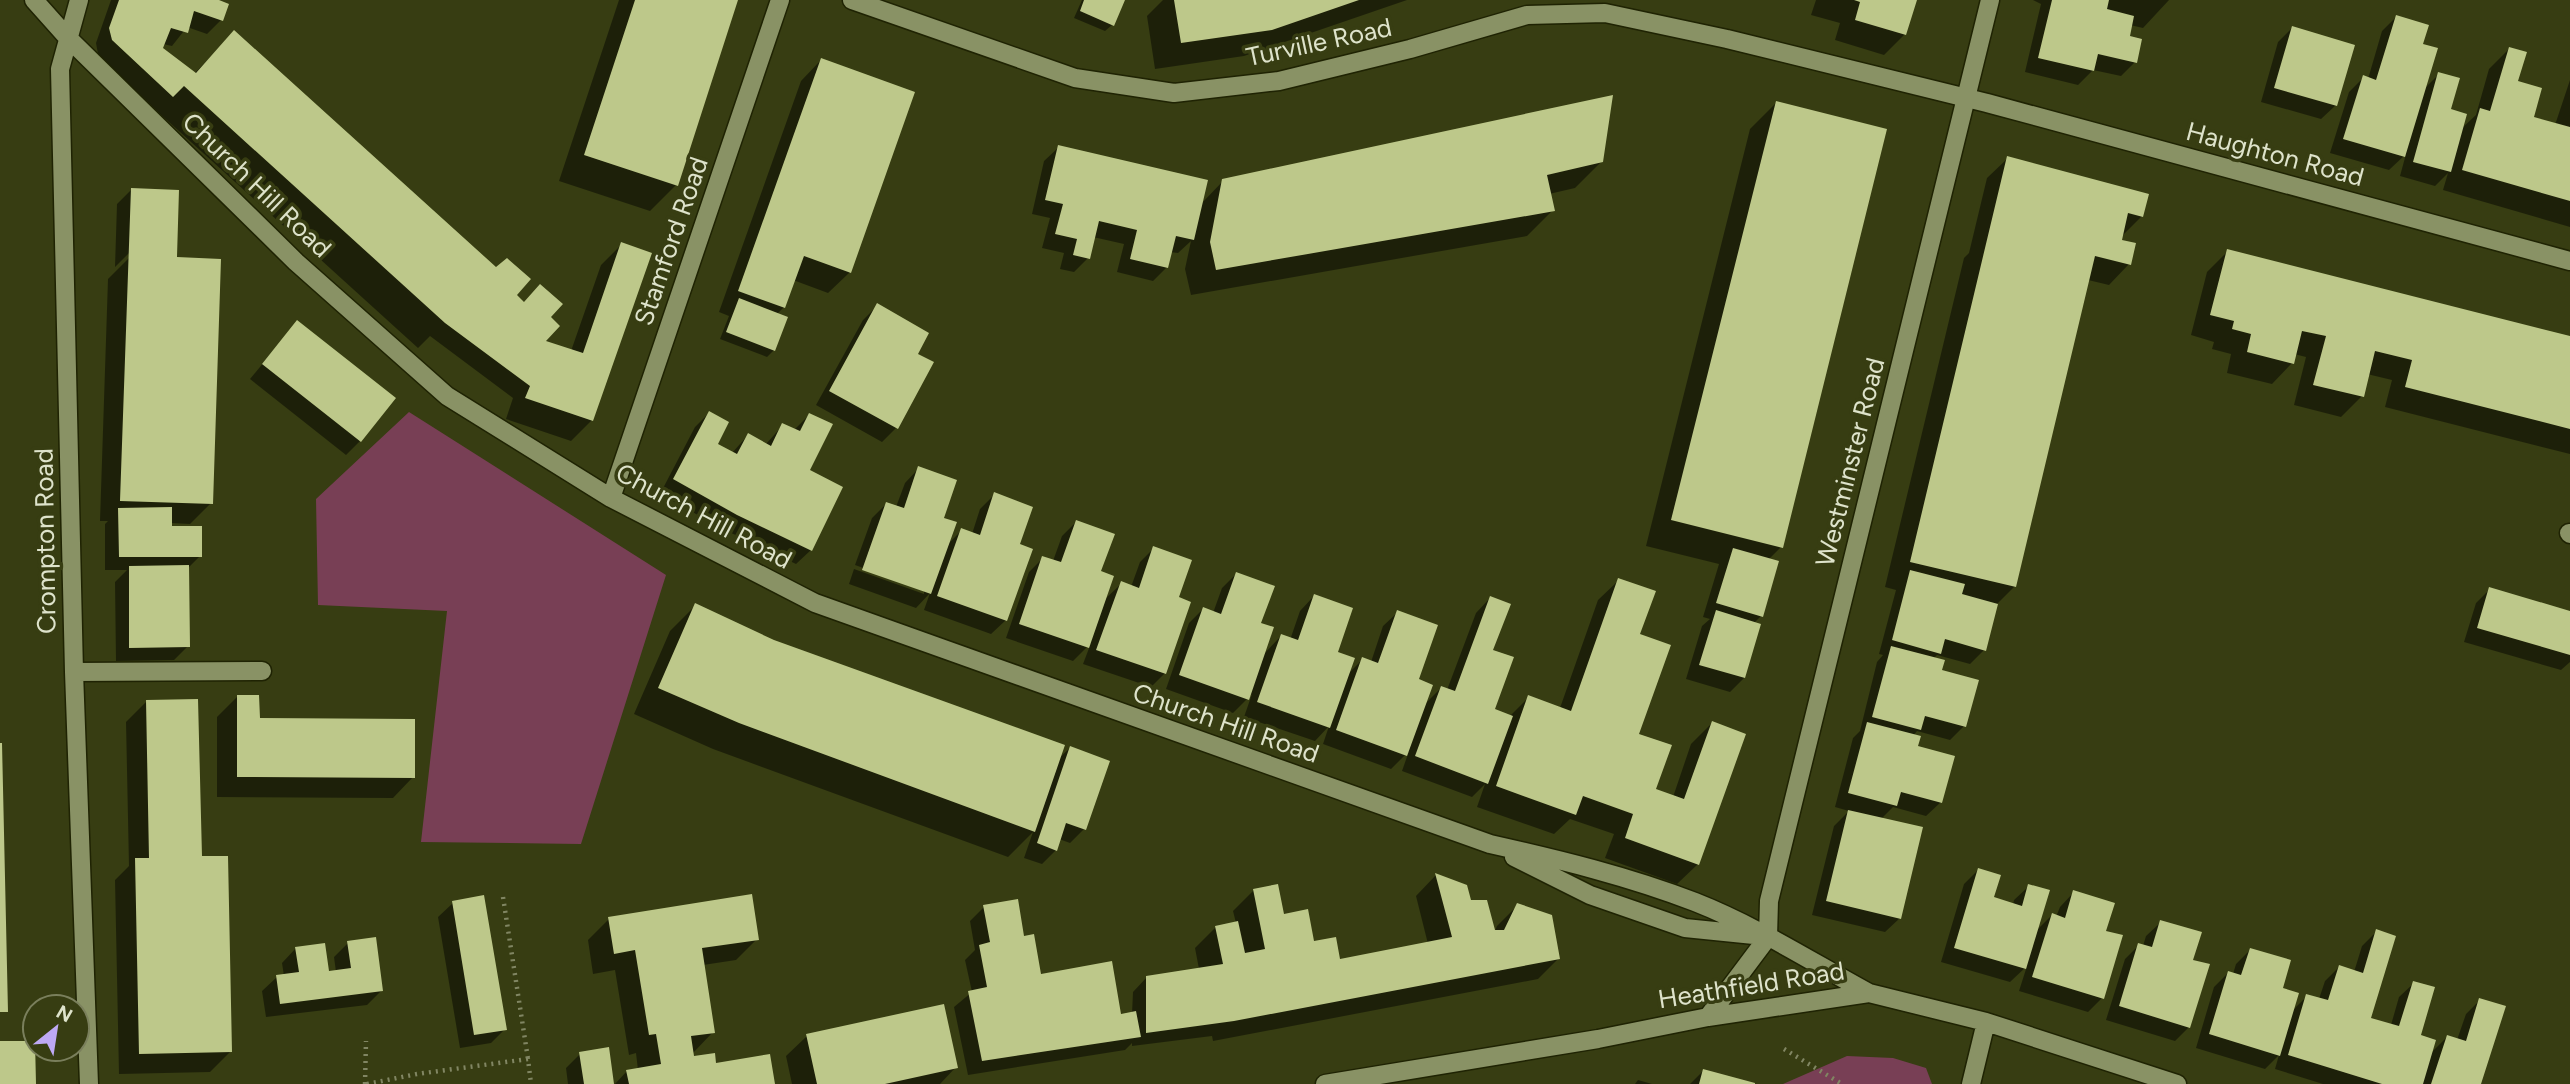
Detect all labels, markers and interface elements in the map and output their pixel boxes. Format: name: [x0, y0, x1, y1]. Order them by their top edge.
street label: Turville Road: [1243, 11, 1395, 73]
street label: Church Hill Road: [176, 106, 338, 264]
street label: Haughton Road: [2183, 115, 2367, 193]
street label: Stamford Road: [627, 153, 715, 329]
street label: Westminster Road: [1809, 354, 1891, 570]
street label: Crompton Road: [27, 448, 63, 634]
street label: Church Hill Road: [610, 456, 798, 576]
street label: Church Hill Road: [1129, 676, 1323, 770]
street label: Heathfield Road: [1655, 954, 1847, 1016]
north arrow: [21, 993, 91, 1063]
text: N: [52, 1000, 76, 1027]

